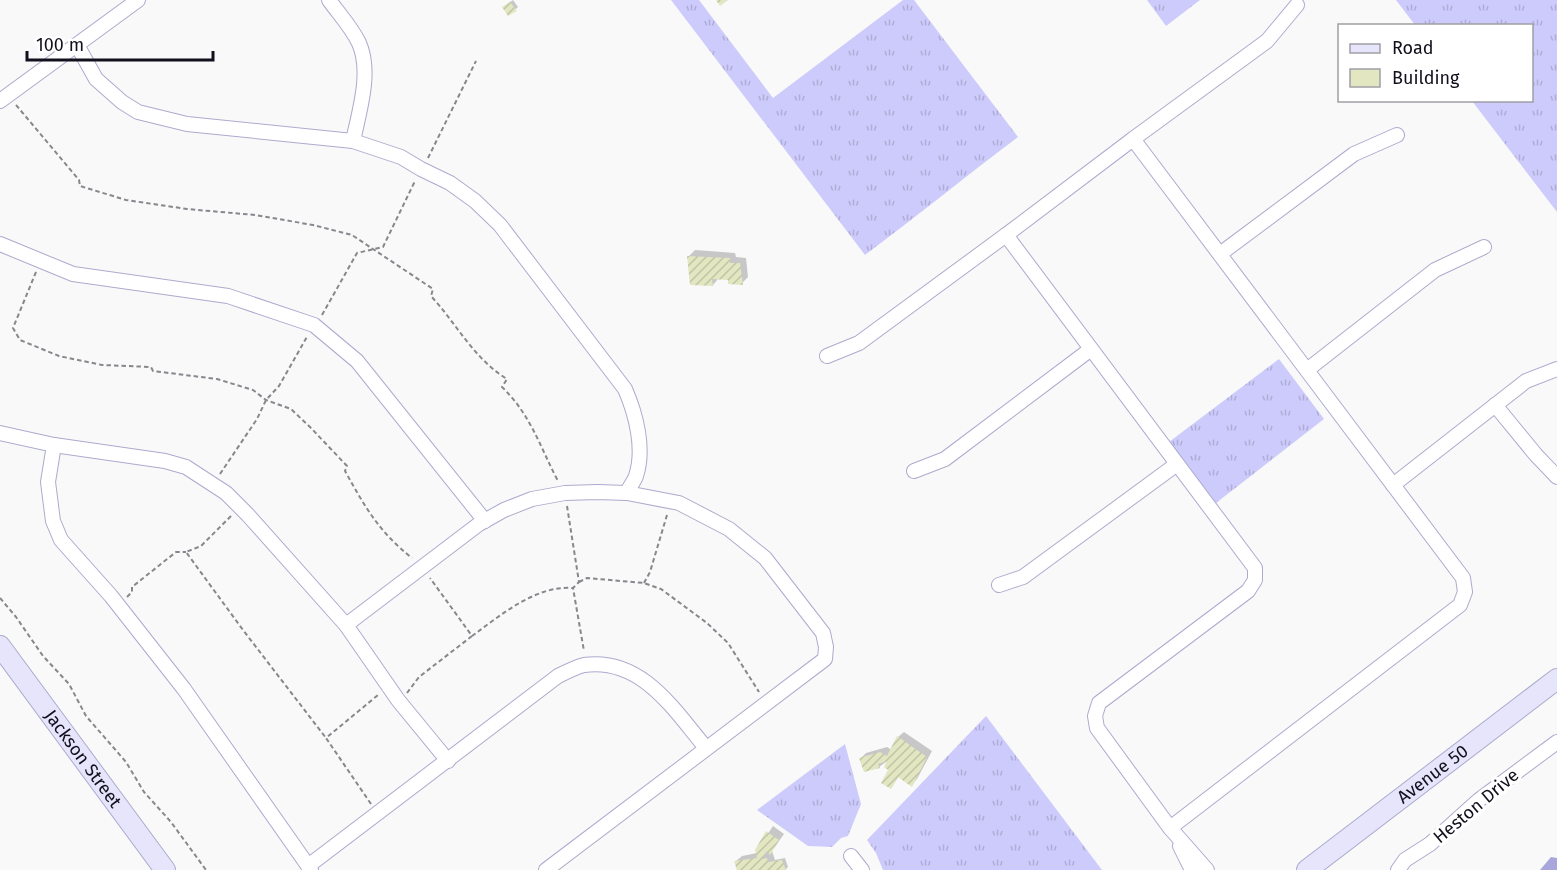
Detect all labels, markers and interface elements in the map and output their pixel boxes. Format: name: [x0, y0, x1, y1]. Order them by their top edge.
scale bar: [27, 24, 213, 62]
legend: [1338, 24, 1533, 102]
text: 100 m: [36, 34, 84, 56]
text: Road: [1392, 37, 1434, 59]
text: Building: [1392, 67, 1460, 89]
street label: Jackson Street: [40, 705, 127, 812]
street label: Avenue 50: [1393, 740, 1472, 808]
street label: Heston Drive: [1429, 764, 1523, 848]

